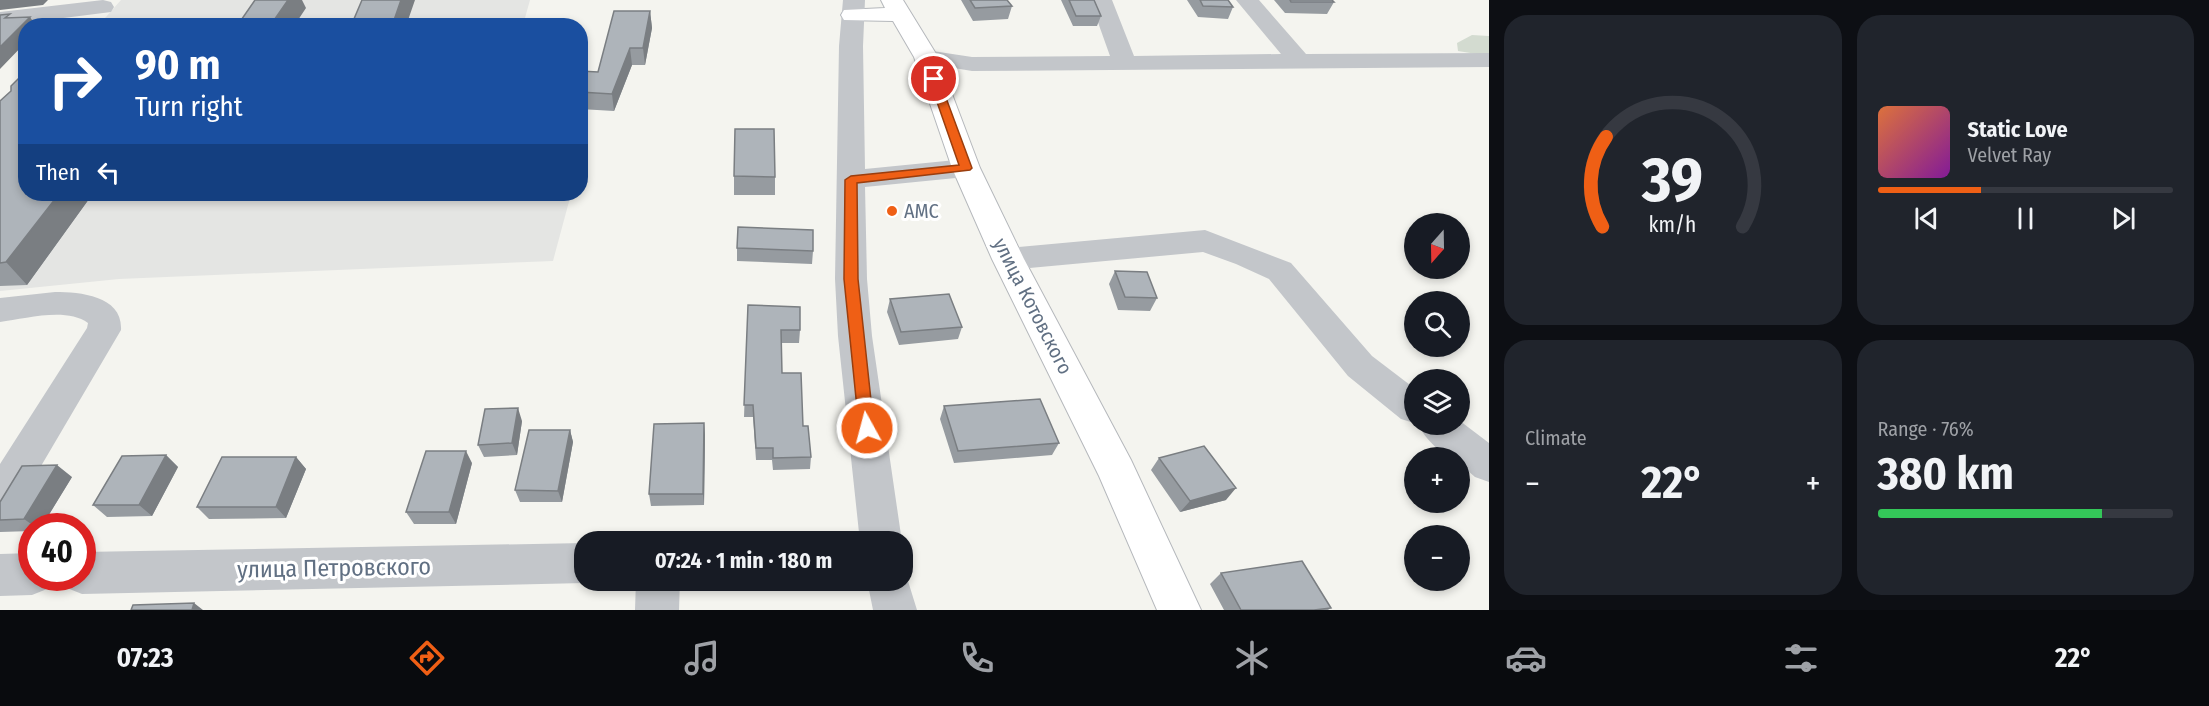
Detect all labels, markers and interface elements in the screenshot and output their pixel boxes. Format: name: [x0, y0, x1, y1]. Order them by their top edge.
text: 90 m: [135, 40, 220, 90]
icon: right: [36, 42, 114, 120]
pin: [908, 53, 959, 104]
icon: arrive: [917, 62, 950, 95]
text: Turn right: [135, 91, 243, 123]
text: Static Love: [1968, 116, 2068, 143]
text: 39: [1641, 143, 1703, 218]
text: Velvet Ray: [1968, 143, 2051, 167]
icon: left: [92, 156, 125, 189]
text: Then: [36, 159, 80, 186]
place label: AMC: [904, 199, 939, 223]
icon: previous: [1910, 202, 1943, 235]
icon: pause: [2009, 202, 2042, 235]
icon: next: [2107, 202, 2140, 235]
marker: AMC: [885, 204, 899, 218]
north arrow: [1404, 213, 1470, 279]
map controls: [1404, 213, 1470, 591]
text: km/h: [1649, 213, 1697, 239]
street label: улица Котовского: [988, 234, 1078, 378]
button: search: [1404, 291, 1470, 357]
button: layers: [1404, 369, 1470, 435]
position arrow: [835, 396, 899, 460]
text: Range · 76%: [1878, 417, 1974, 441]
text: Climate: [1525, 426, 1587, 450]
button: +: [1404, 447, 1470, 513]
text: 380 km: [1878, 447, 2014, 501]
text: 22°: [1641, 456, 1704, 510]
text: −: [1525, 464, 1540, 504]
text: +: [1805, 464, 1821, 504]
speed limit sign: 40: [18, 513, 96, 591]
button: −: [1404, 525, 1470, 591]
text: 07:24 · 1 min · 180 m: [655, 547, 832, 574]
street label: улица Петровского: [237, 552, 431, 584]
icon: directions: [406, 637, 448, 679]
icon: music: [681, 637, 723, 679]
icon: phone: [956, 637, 998, 679]
icon: climate: [1231, 637, 1273, 679]
icon: car: [1505, 637, 1547, 679]
icon: filters: [1780, 637, 1822, 679]
text: 07:23: [116, 642, 174, 674]
text: 22°: [2055, 642, 2093, 674]

